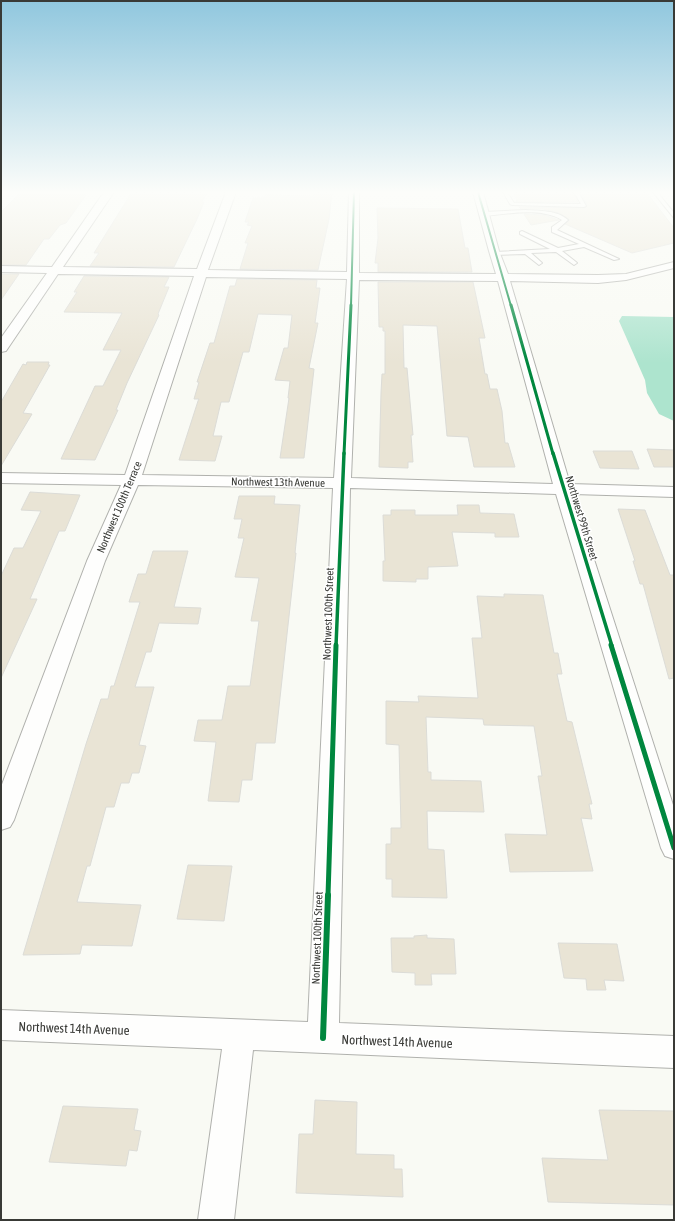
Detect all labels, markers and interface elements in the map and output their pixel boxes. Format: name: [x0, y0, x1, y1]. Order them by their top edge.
street label: Northwest 100th Terrace: [94, 459, 144, 555]
street label: Northwest 99th Street: [563, 474, 601, 562]
street label: Northwest 13th Avenue: [231, 475, 325, 489]
street label: Northwest 100th Street: [320, 567, 336, 661]
street label: Northwest 100th Street: [309, 891, 325, 985]
street label: Northwest 14th Avenue: [18, 1019, 130, 1038]
street label: Northwest 14th Avenue: [341, 1032, 453, 1051]

